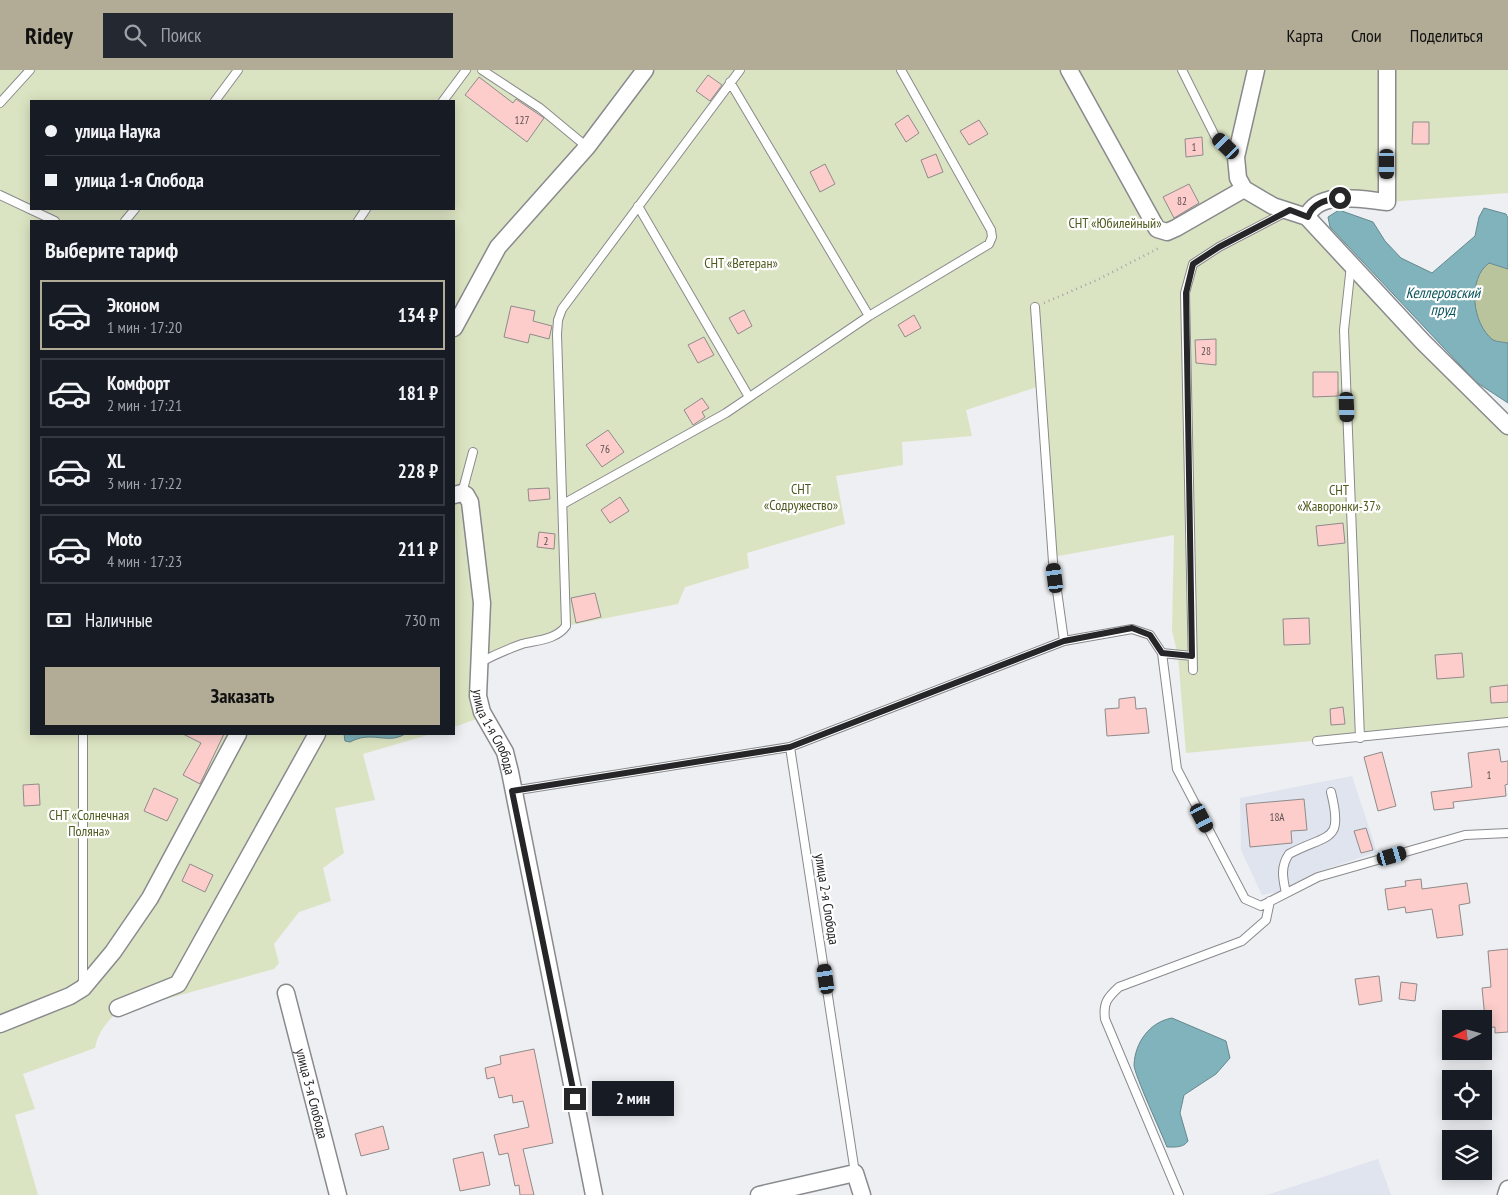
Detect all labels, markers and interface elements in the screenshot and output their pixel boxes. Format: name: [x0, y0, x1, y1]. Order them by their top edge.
search box: [103, 13, 453, 58]
text: Ridey: [25, 20, 73, 51]
icon: search: [121, 21, 149, 49]
text: Поиск: [161, 23, 201, 47]
text: Карта: [1286, 24, 1323, 47]
text: Слои: [1351, 24, 1382, 47]
text: Поделиться: [1410, 24, 1483, 47]
house number: 127: [515, 113, 529, 127]
text: улица Наука: [75, 119, 161, 143]
car: [1210, 130, 1242, 162]
house number: 1: [1192, 140, 1197, 154]
car: [1379, 149, 1394, 179]
text: улица 1-я Слобода: [75, 168, 204, 192]
route start: [1329, 187, 1351, 209]
house number: 82: [1177, 194, 1187, 208]
park label: СНТ «Юбилейный»: [1068, 214, 1162, 232]
text: Выберите тариф: [45, 236, 178, 264]
park label: СНТ «Ветеран»: [704, 254, 778, 272]
water label: Келлеровский пруд: [1406, 283, 1482, 319]
icon: car: [47, 293, 92, 338]
text: Эконом: [107, 293, 160, 317]
text: 134 ₽: [398, 303, 438, 327]
text: 1 мин · 17:20: [107, 317, 182, 337]
house number: 28: [1201, 344, 1211, 358]
icon: car: [47, 371, 92, 416]
text: Комфорт: [107, 371, 170, 395]
text: 181 ₽: [398, 381, 438, 405]
car: [1338, 392, 1355, 422]
text: 2 мин · 17:21: [107, 395, 182, 415]
house number: 76: [600, 442, 610, 456]
icon: car: [47, 449, 92, 494]
text: XL: [107, 449, 125, 473]
text: 228 ₽: [398, 459, 438, 483]
text: 3 мин · 17:22: [107, 473, 182, 493]
park label: СНТ «Содружество»: [764, 480, 838, 514]
park label: СНТ «Жаворонки-37»: [1297, 481, 1381, 515]
icon: car: [47, 527, 92, 572]
text: Moto: [107, 527, 142, 551]
house number: 2: [544, 534, 549, 548]
text: 211 ₽: [398, 537, 438, 561]
text: 4 мин · 17:23: [107, 551, 182, 571]
car: [1045, 562, 1064, 594]
icon: cash: [45, 606, 73, 634]
text: Наличные: [85, 608, 153, 632]
text: 730 m: [405, 610, 440, 630]
button: Заказать: [45, 667, 440, 725]
street label: улица 1-я Слобода: [469, 689, 519, 776]
house number: 1: [1487, 768, 1492, 782]
car: [1188, 801, 1215, 835]
park label: СНТ «Солнечная Поляна»: [49, 806, 129, 840]
house number: 18А: [1269, 810, 1285, 824]
car: [1375, 845, 1408, 867]
street label: улица 2-я Слобода: [811, 852, 843, 946]
car: [816, 963, 835, 995]
north arrow: [1442, 1010, 1492, 1060]
map controls: [1442, 1010, 1492, 1180]
street label: улица 3-я Слобода: [292, 1047, 332, 1141]
button: locate: [1442, 1070, 1492, 1120]
callout: 2 мин: [592, 1082, 675, 1116]
route end: [564, 1088, 586, 1110]
text: 2 мин: [616, 1088, 650, 1108]
button: layers: [1442, 1130, 1492, 1180]

